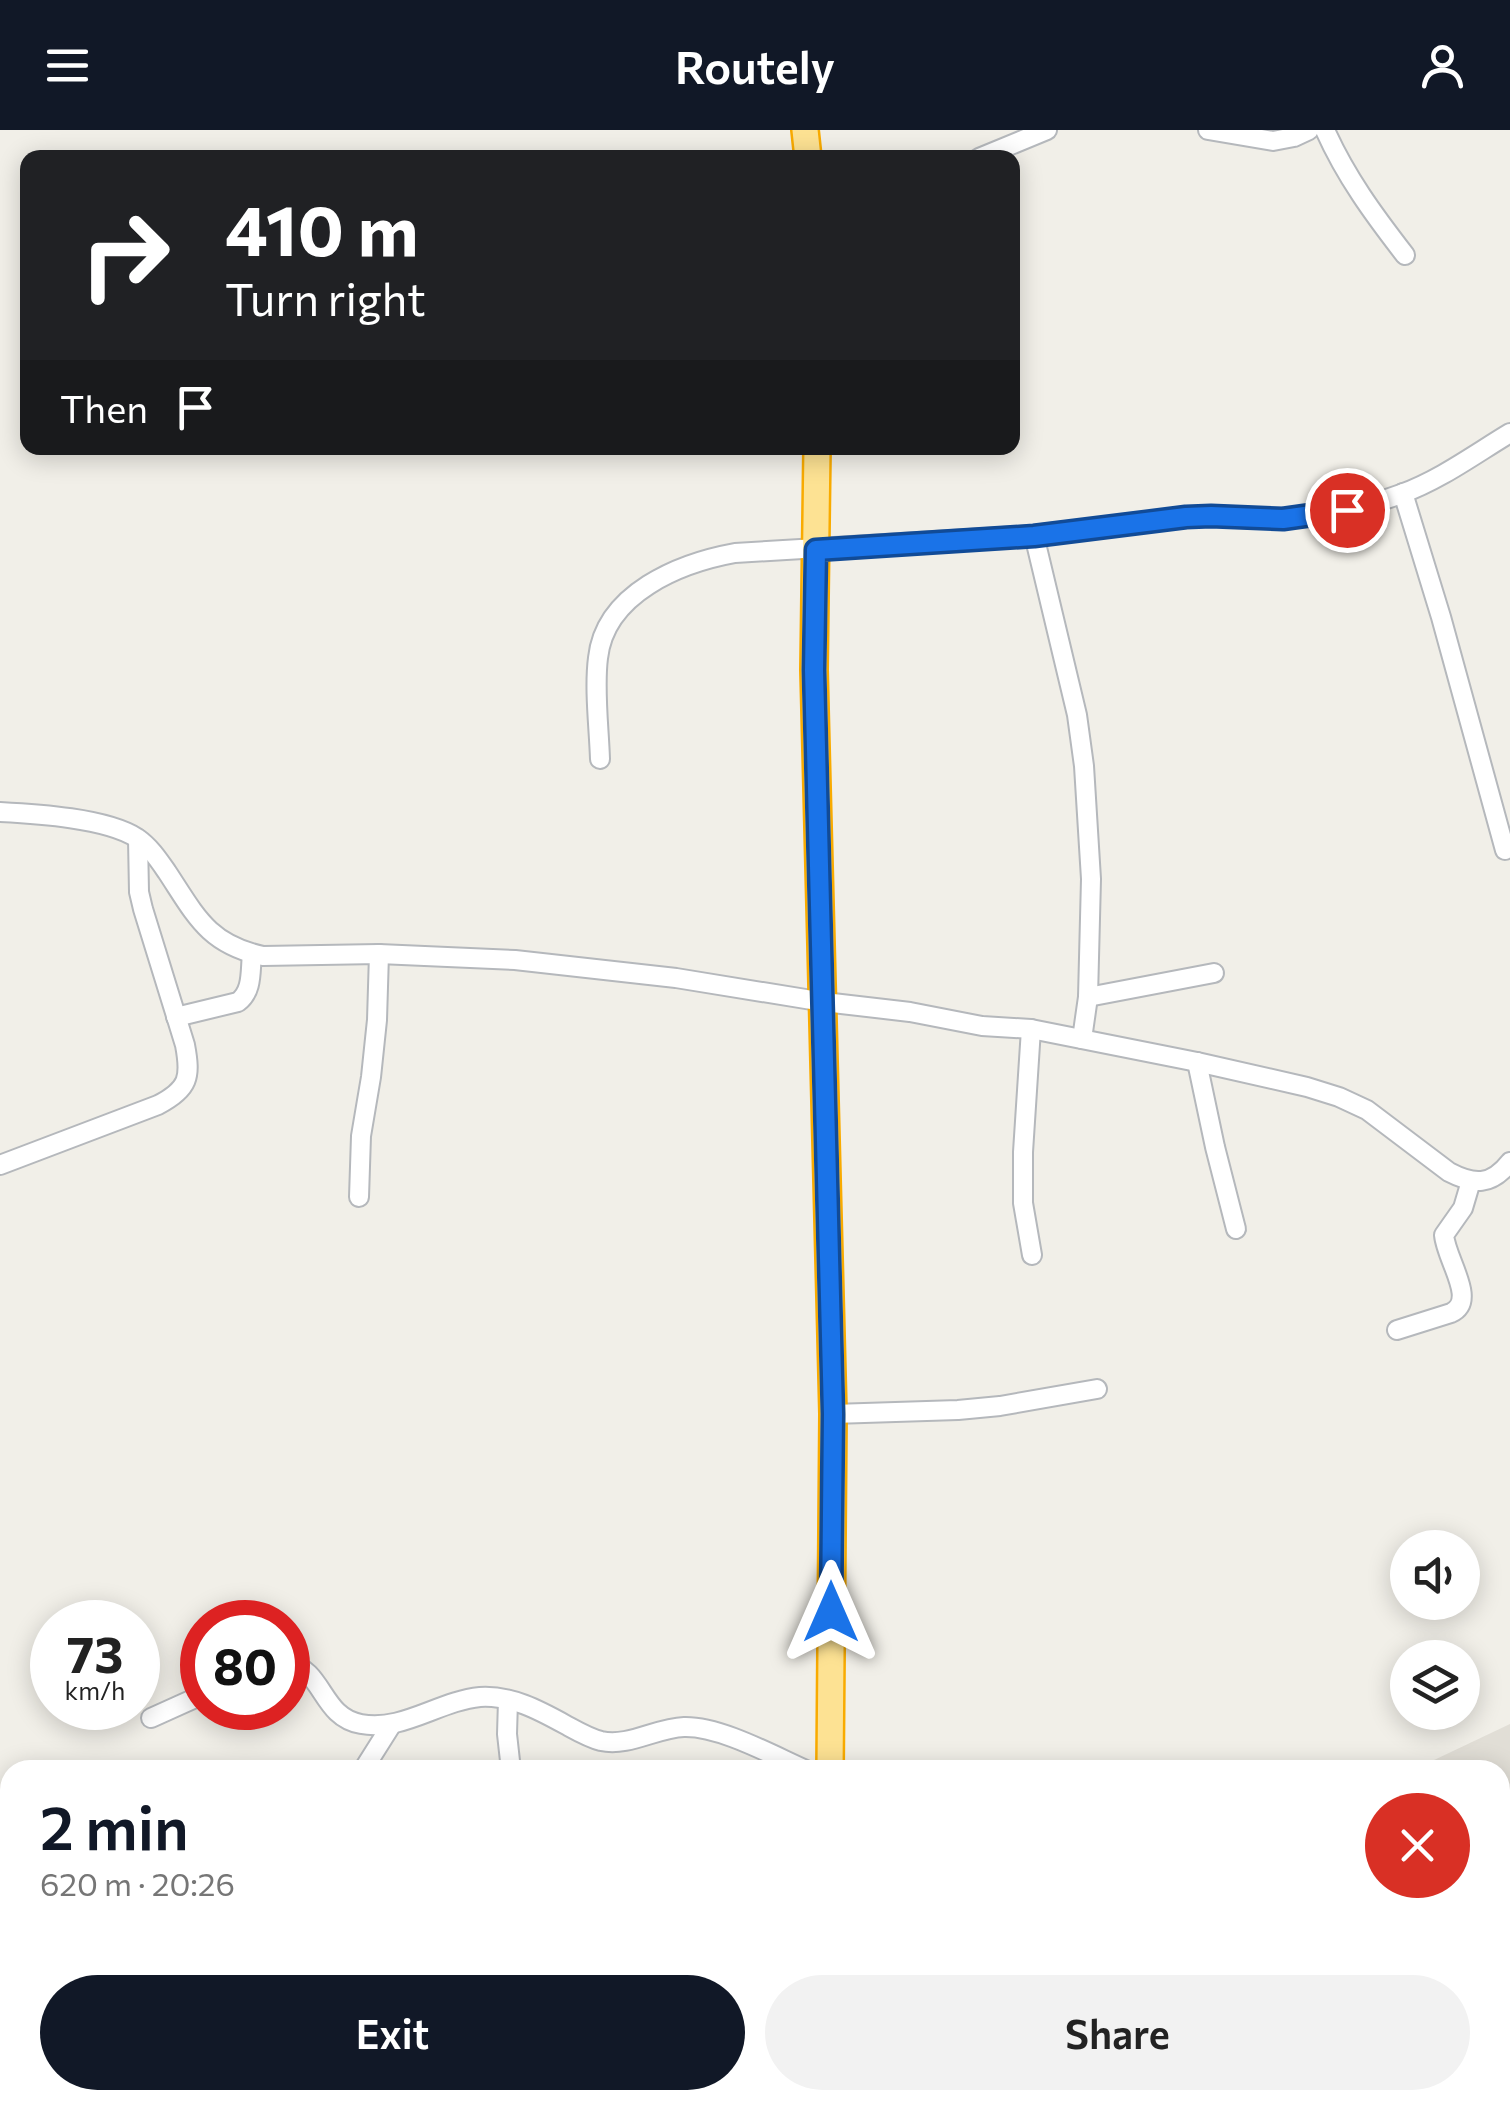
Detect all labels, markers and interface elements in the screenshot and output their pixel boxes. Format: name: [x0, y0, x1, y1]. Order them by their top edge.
icon: menu: [40, 38, 95, 93]
text: Routely: [675, 38, 835, 93]
icon: person: [1415, 38, 1470, 93]
text: 410 m: [225, 185, 418, 270]
icon: right: [60, 190, 190, 320]
text: Turn right: [225, 270, 426, 325]
icon: arrive: [168, 380, 223, 435]
text: Then: [60, 384, 148, 431]
pin: [1305, 468, 1390, 553]
icon: arrive: [1320, 483, 1375, 538]
map controls: [1390, 1530, 1480, 1730]
button: sound: [1390, 1530, 1480, 1620]
position arrow: [779, 1560, 883, 1664]
speed limit sign: 80: [180, 1600, 310, 1730]
text: 73: [67, 1622, 123, 1683]
button: layers: [1390, 1640, 1480, 1730]
text: km/h: [65, 1675, 125, 1705]
text: 2 min: [40, 1789, 189, 1862]
button: close: [1365, 1793, 1470, 1898]
text: 620 m · 20:26: [40, 1863, 235, 1903]
button: Exit: [40, 1975, 745, 2090]
button: Share: [765, 1975, 1470, 2090]

